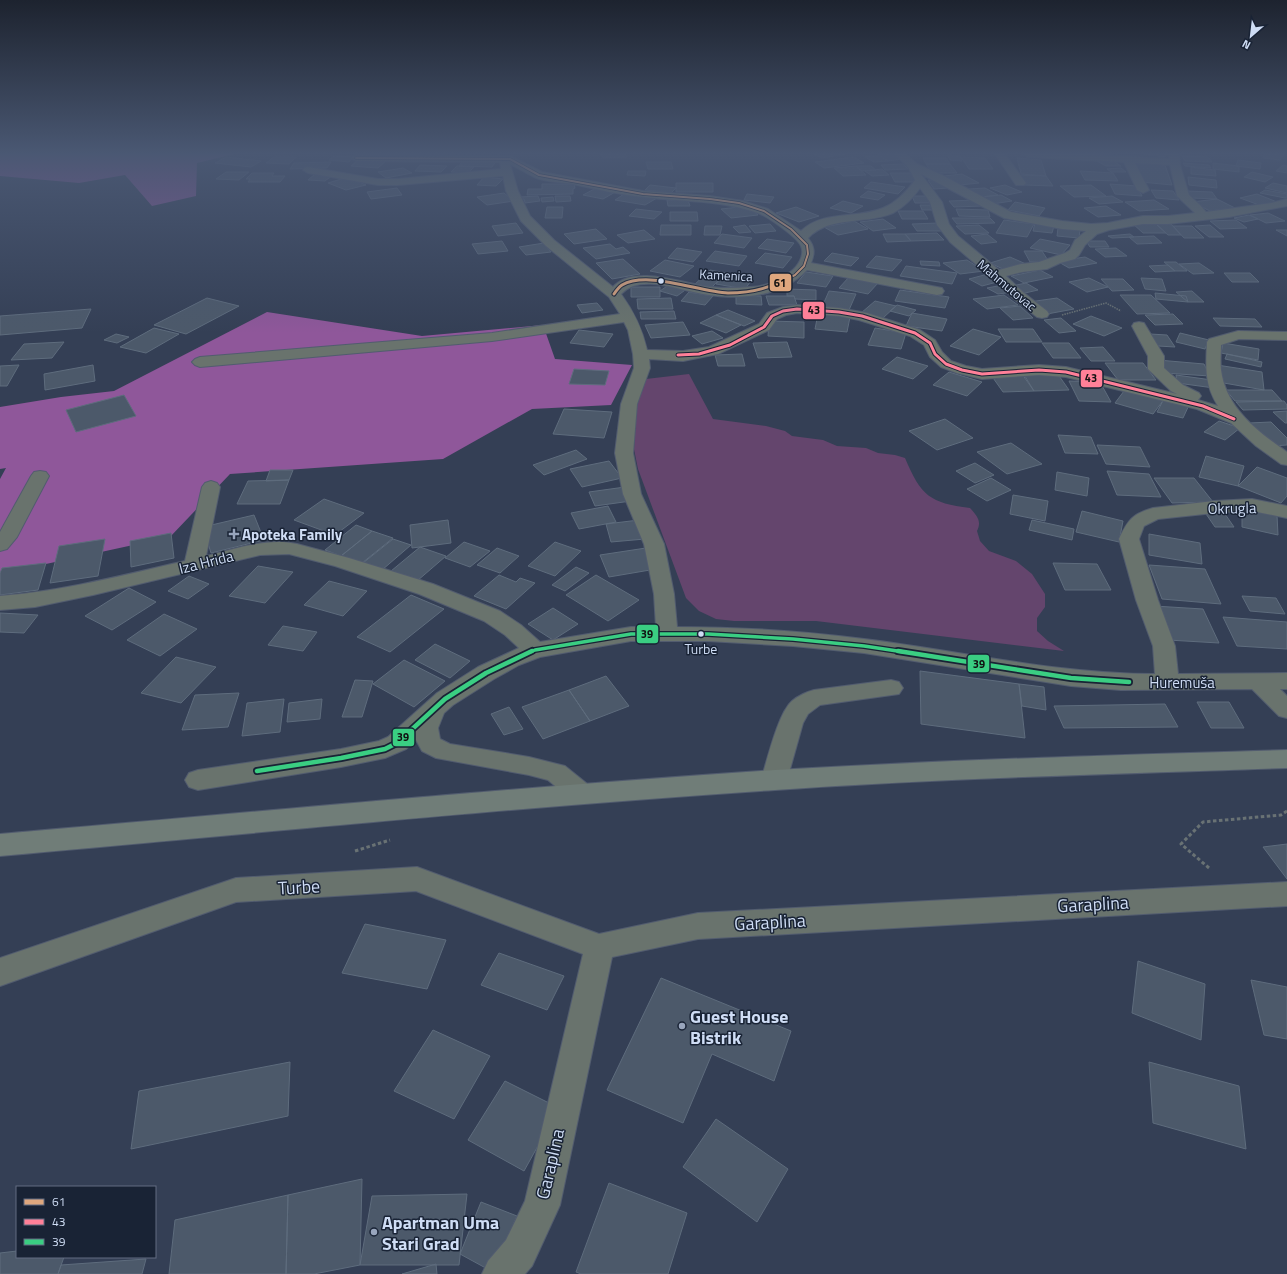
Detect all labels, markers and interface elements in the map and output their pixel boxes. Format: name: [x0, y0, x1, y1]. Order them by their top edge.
north arrow: [1231, 16, 1271, 56]
text: N: [1239, 36, 1253, 54]
street label: Mahmutovac: [973, 254, 1041, 316]
street label: Kamenica: [699, 264, 754, 286]
line badge: 61: [769, 273, 792, 292]
text: 61: [774, 275, 786, 291]
unlabelled marker: [656, 276, 666, 286]
line badge: 43: [802, 301, 825, 320]
text: 43: [808, 302, 820, 318]
line badge: 43: [1080, 369, 1103, 388]
text: 43: [1085, 370, 1097, 386]
street label: Okrugla: [1207, 496, 1257, 520]
place label: Apoteka Family: [242, 523, 343, 546]
marker: Apoteka Family: [229, 529, 239, 539]
street label: Iza Hrida: [176, 544, 236, 580]
line badge: 39: [636, 624, 659, 644]
text: 39: [641, 626, 653, 642]
marker: Turbe: [696, 629, 706, 639]
place label: Turbe: [685, 638, 717, 659]
line badge: 39: [967, 654, 990, 673]
text: 39: [973, 656, 985, 672]
street label: Huremuša: [1149, 671, 1215, 694]
line badge: 39: [392, 728, 415, 747]
text: 39: [397, 729, 409, 745]
street label: Turbe: [277, 872, 321, 902]
street label: Garaplina: [1057, 889, 1129, 919]
street label: Garaplina: [734, 907, 806, 937]
place label: Guest House Bistrik: [690, 1003, 788, 1051]
marker: Guest House Bistrik: [677, 1021, 687, 1031]
street label: Garaplina: [529, 1126, 571, 1202]
legend: [16, 1186, 156, 1258]
text: 61: [52, 1192, 65, 1211]
place label: Apartman Uma Stari Grad: [382, 1209, 499, 1257]
text: 43: [52, 1212, 65, 1231]
marker: Apartman Uma Stari Grad: [369, 1227, 379, 1237]
text: 39: [52, 1232, 66, 1251]

